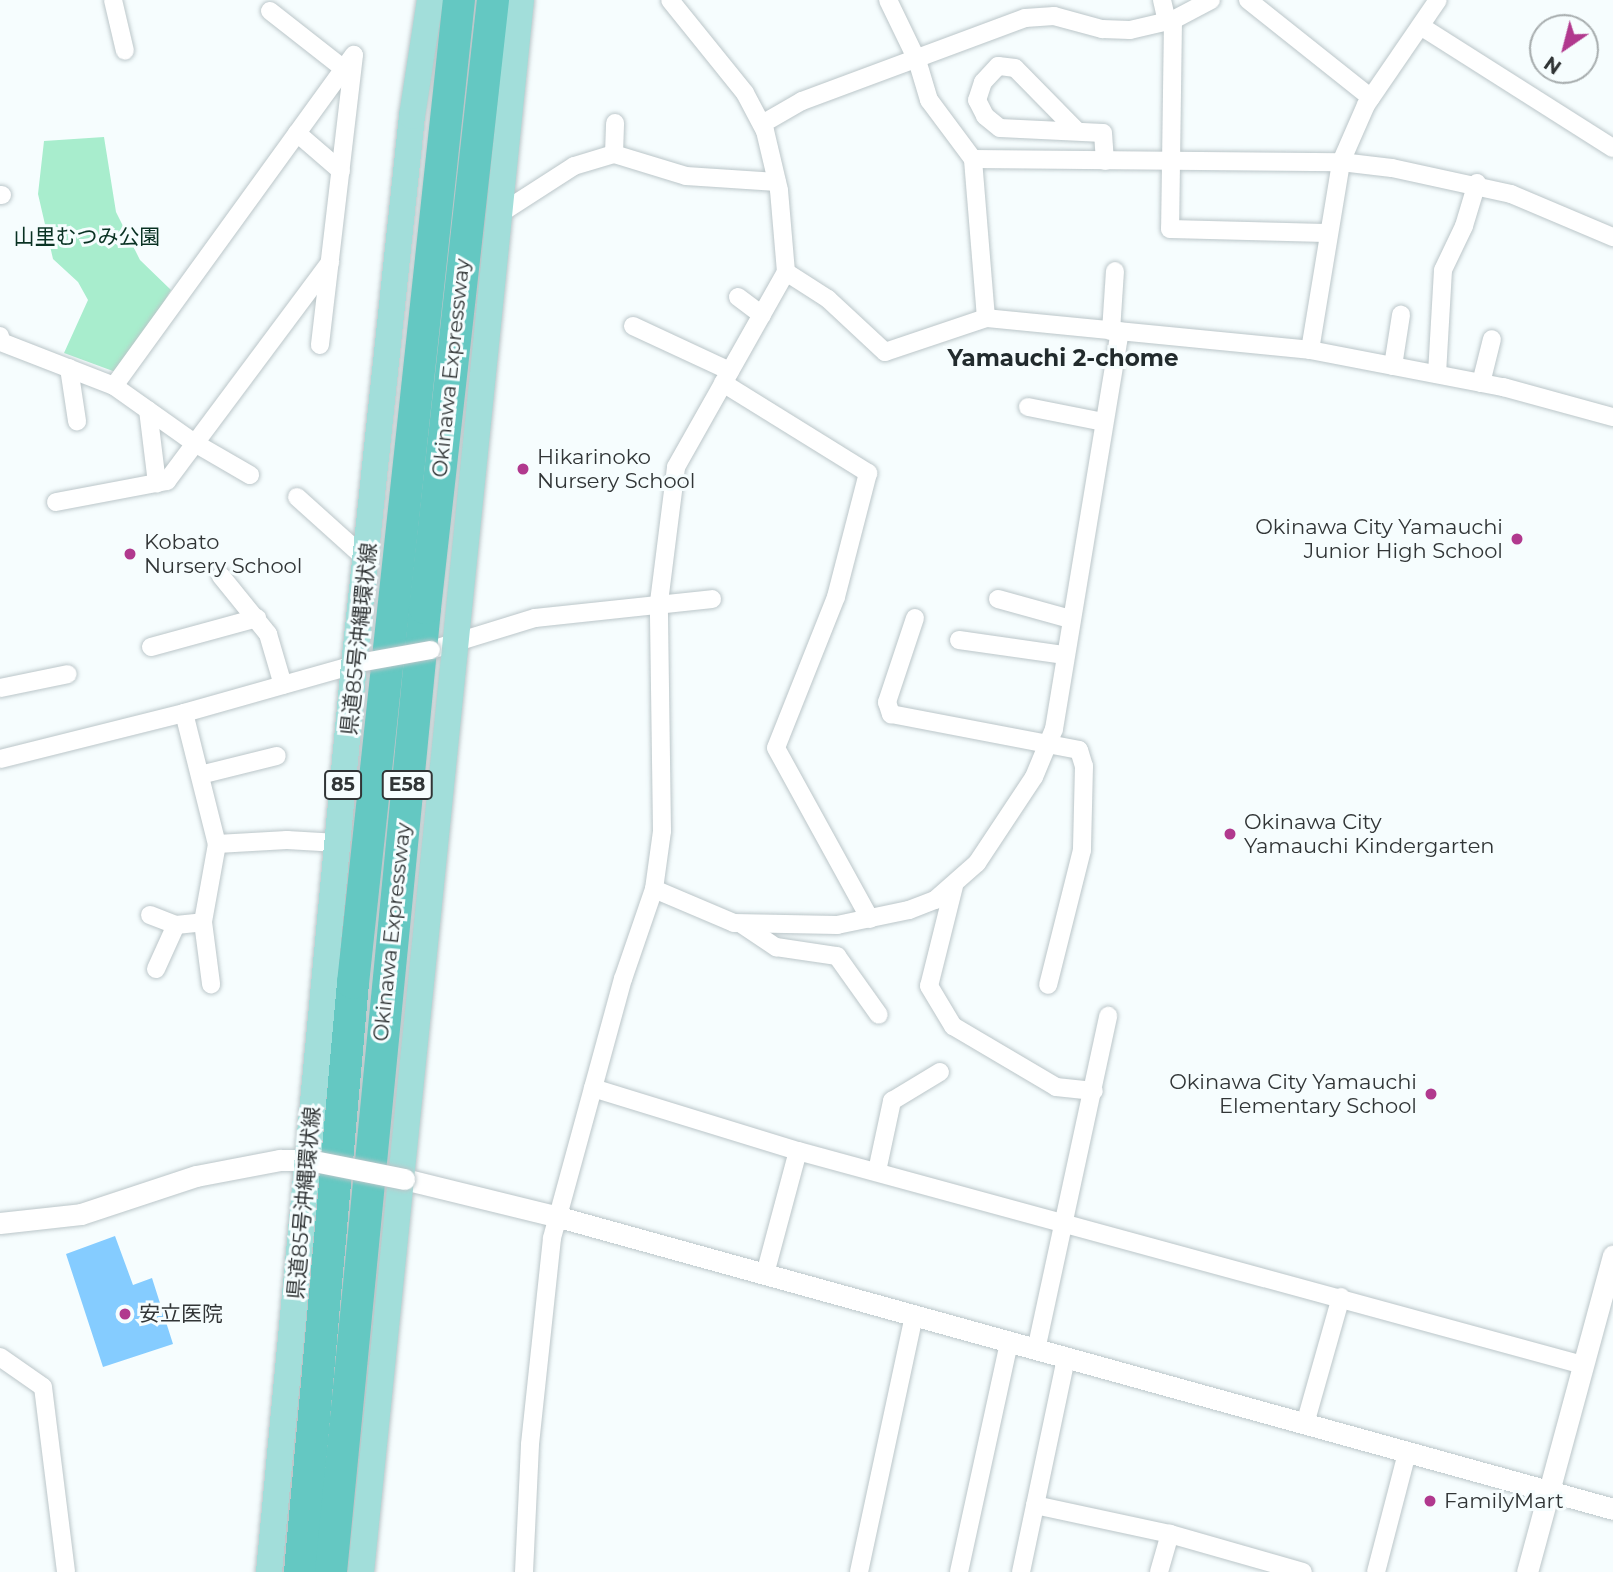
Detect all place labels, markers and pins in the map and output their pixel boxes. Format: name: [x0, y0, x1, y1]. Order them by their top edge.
place label: Hikarinoko Nursery School: [537, 444, 695, 494]
marker: Hikarinoko Nursery School: [515, 461, 531, 477]
place label: Okinawa City Yamauchi Junior High School: [1255, 514, 1503, 564]
place label: Kobato Nursery School: [144, 529, 302, 579]
marker: Okinawa City Yamauchi Junior High School: [1509, 531, 1525, 547]
marker: Kobato Nursery School: [122, 546, 138, 562]
place label: Okinawa City Yamauchi Kindergarten: [1244, 809, 1495, 859]
marker: Okinawa City Yamauchi Kindergarten: [1222, 826, 1238, 842]
place label: Okinawa City Yamauchi Elementary School: [1169, 1069, 1417, 1119]
marker: Okinawa City Yamauchi Elementary School: [1423, 1086, 1439, 1102]
place label: 安立医院: [139, 1301, 223, 1327]
marker: 安立医院: [117, 1306, 133, 1322]
place label: FamilyMart: [1444, 1488, 1564, 1514]
marker: FamilyMart: [1422, 1493, 1438, 1509]

